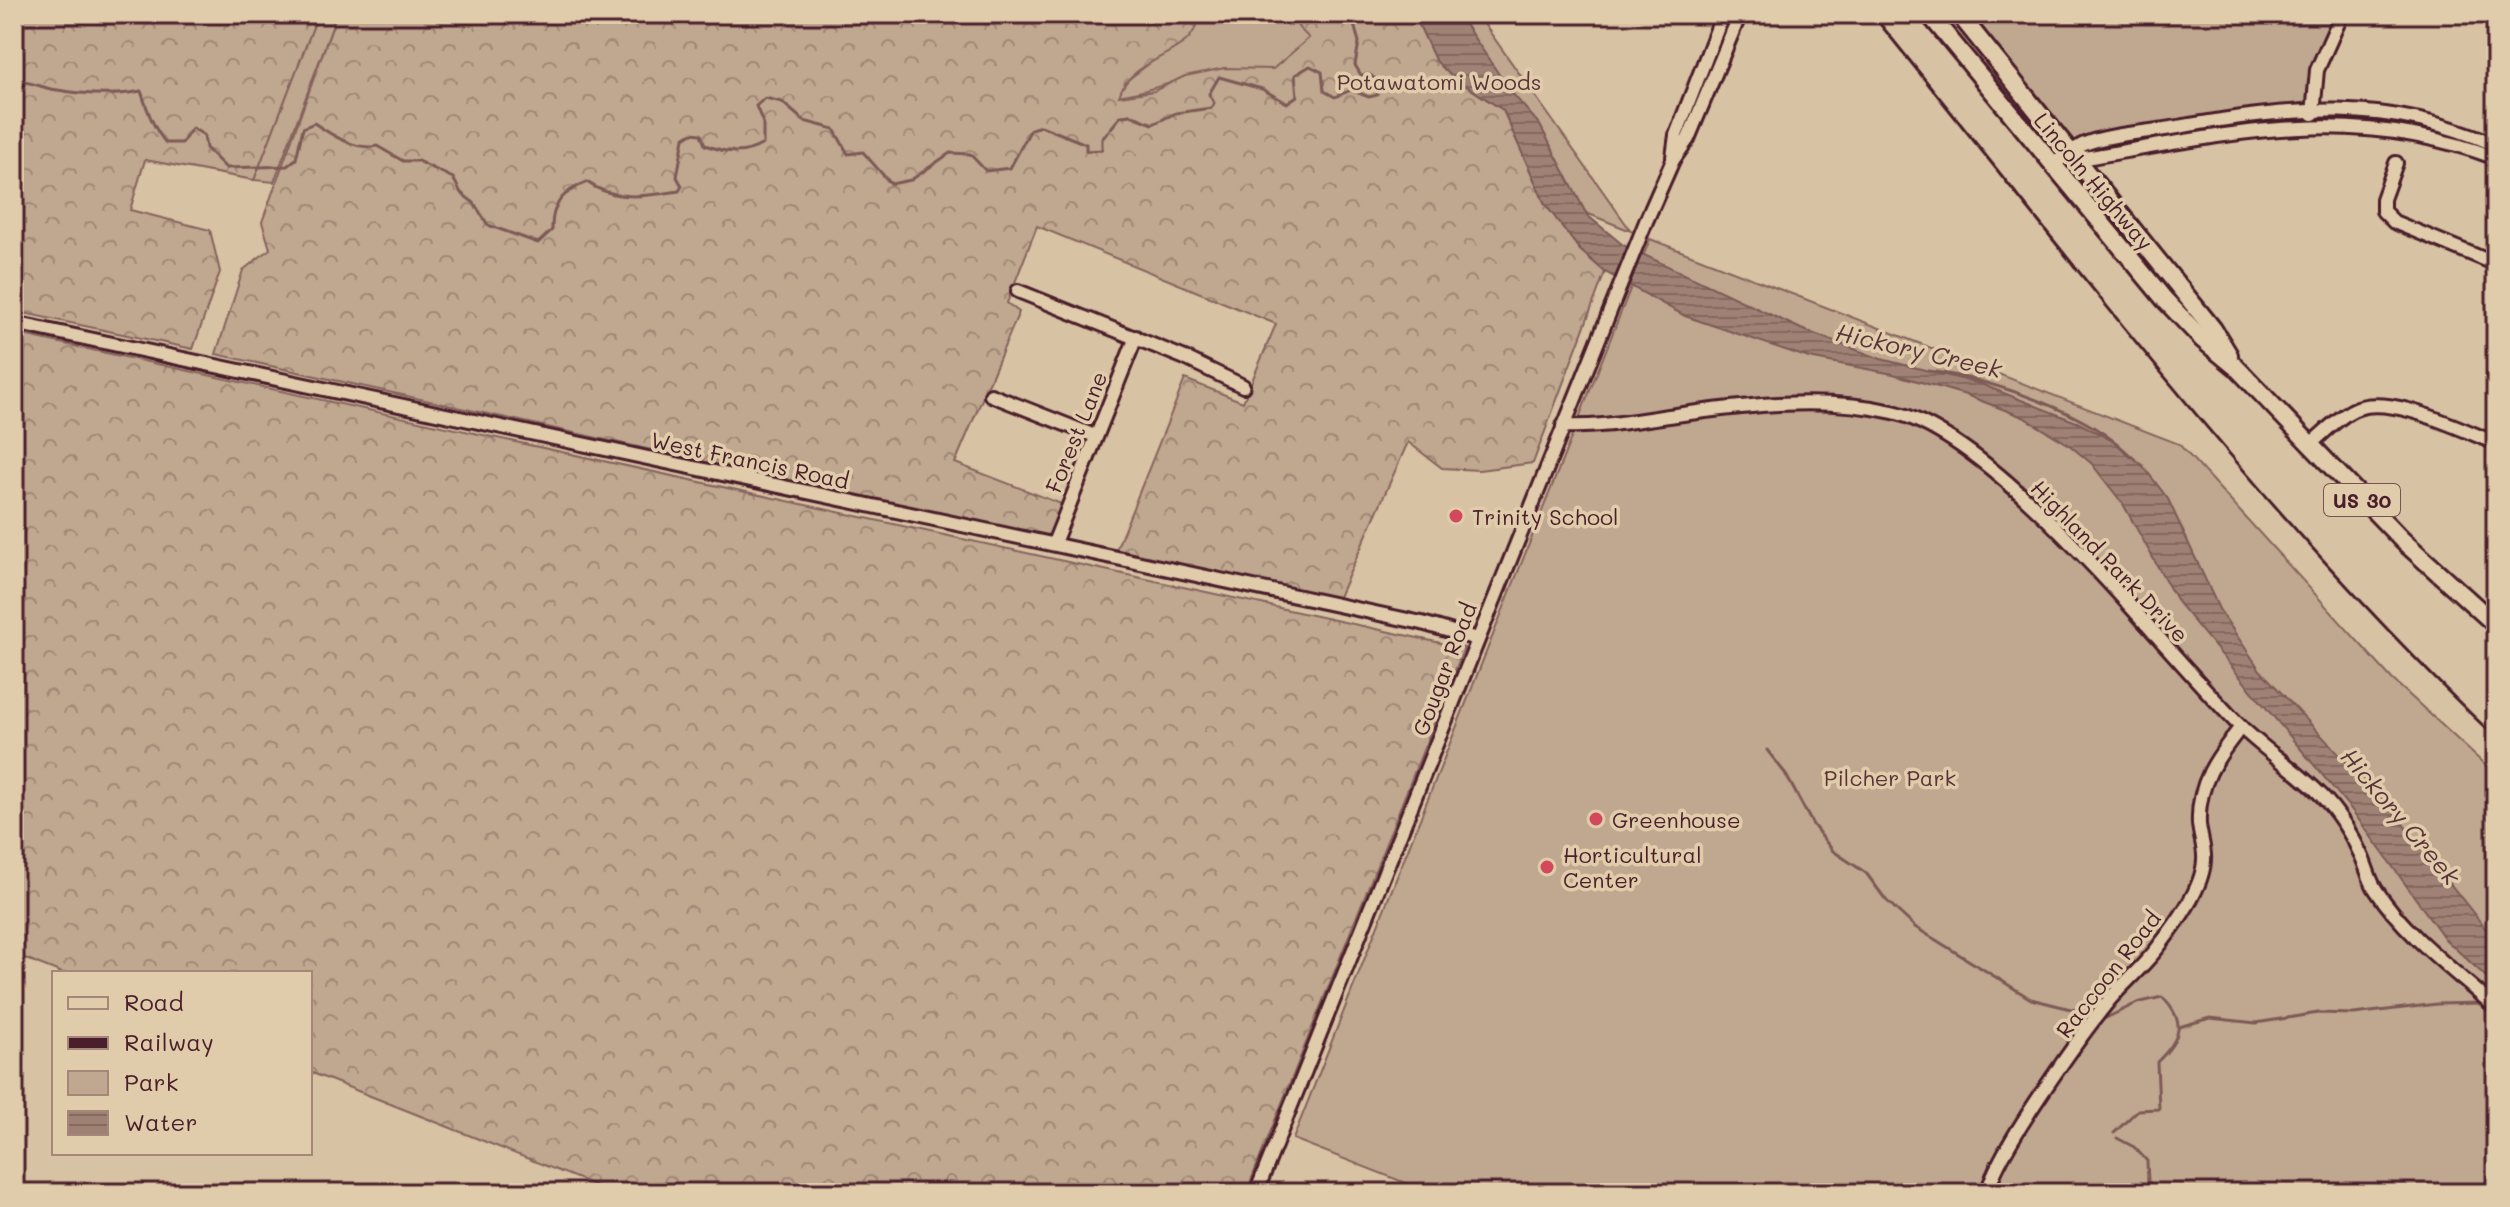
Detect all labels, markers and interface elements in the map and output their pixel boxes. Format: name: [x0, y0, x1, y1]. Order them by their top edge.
park label: Potawatomi Woods: [1337, 67, 1541, 96]
street label: Lincoln Highway: [2028, 106, 2160, 256]
water label: Hickory Creek: [1833, 316, 2006, 384]
street label: Forest Lane: [1038, 367, 1114, 497]
street label: West Francis Road: [648, 425, 852, 495]
street label: Highland Park Drive: [2025, 474, 2195, 648]
road number: US 30: [2324, 484, 2400, 516]
place label: Trinity School: [1472, 502, 1619, 531]
marker: Trinity School: [1447, 507, 1465, 525]
street label: Gougar Road: [1405, 598, 1483, 740]
water label: Hickory Creek: [2335, 741, 2468, 892]
park label: Pilcher Park: [1824, 763, 1956, 792]
place label: Greenhouse: [1612, 805, 1741, 834]
marker: Greenhouse: [1587, 810, 1605, 828]
place label: Horticultural Center: [1563, 840, 1702, 894]
marker: Horticultural Center: [1538, 858, 1556, 876]
street label: Raccoon Road: [2049, 904, 2167, 1044]
legend: [52, 971, 312, 1155]
text: Road: [124, 986, 184, 1017]
text: Railway: [124, 1026, 214, 1057]
text: Park: [124, 1066, 178, 1097]
text: Water: [124, 1106, 198, 1137]

